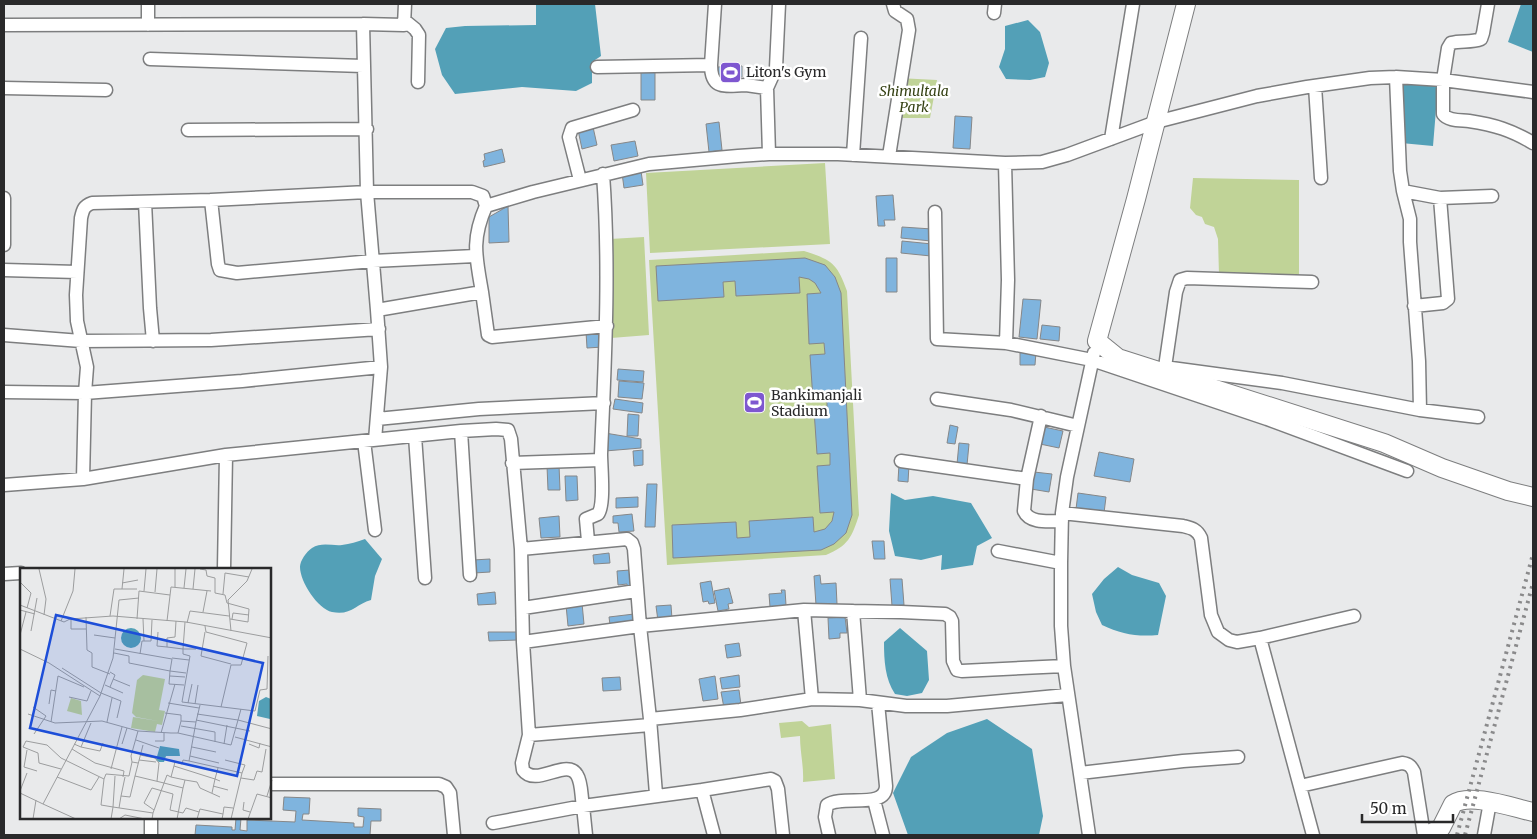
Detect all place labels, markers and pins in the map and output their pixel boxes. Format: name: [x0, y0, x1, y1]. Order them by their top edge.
sports icon: Liton's Gym: [718, 60, 742, 84]
place label: Liton's Gym: [746, 63, 826, 81]
place label: Bankimanjali Stadium: [771, 386, 862, 420]
sports icon: Bankimanjali Stadium: [743, 391, 767, 415]

